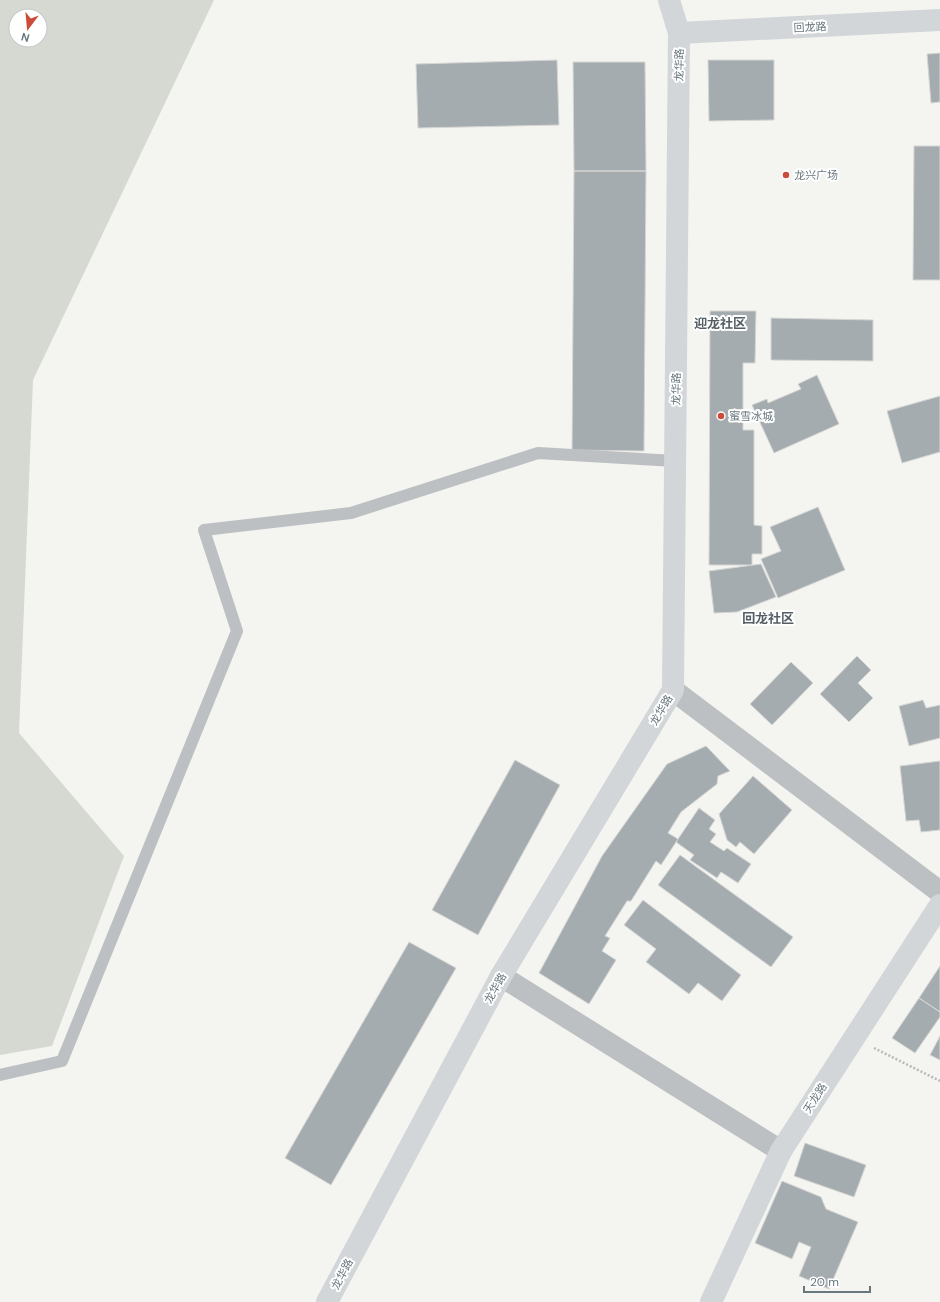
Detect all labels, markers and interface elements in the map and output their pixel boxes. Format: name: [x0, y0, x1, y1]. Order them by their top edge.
north arrow: [8, 8, 48, 48]
street label: 回龙路: [793, 19, 827, 35]
text: N: [19, 30, 31, 45]
street label: 龙华路: [672, 48, 686, 82]
place label: 龙兴广场: [794, 168, 838, 182]
marker: 龙兴广场: [781, 170, 791, 180]
district label: 迎龙社区: [694, 315, 746, 332]
street label: 龙华路: [669, 372, 683, 406]
place label: 蜜雪冰城: [729, 409, 773, 423]
marker: 蜜雪冰城: [716, 411, 726, 421]
district label: 回龙社区: [742, 610, 794, 627]
street label: 龙华路: [647, 692, 675, 728]
street label: 龙华路: [481, 970, 509, 1006]
street label: 天龙路: [800, 1080, 830, 1116]
street label: 龙华路: [328, 1256, 356, 1292]
scale bar: [804, 1268, 870, 1294]
text: 20 m: [810, 1274, 839, 1290]

